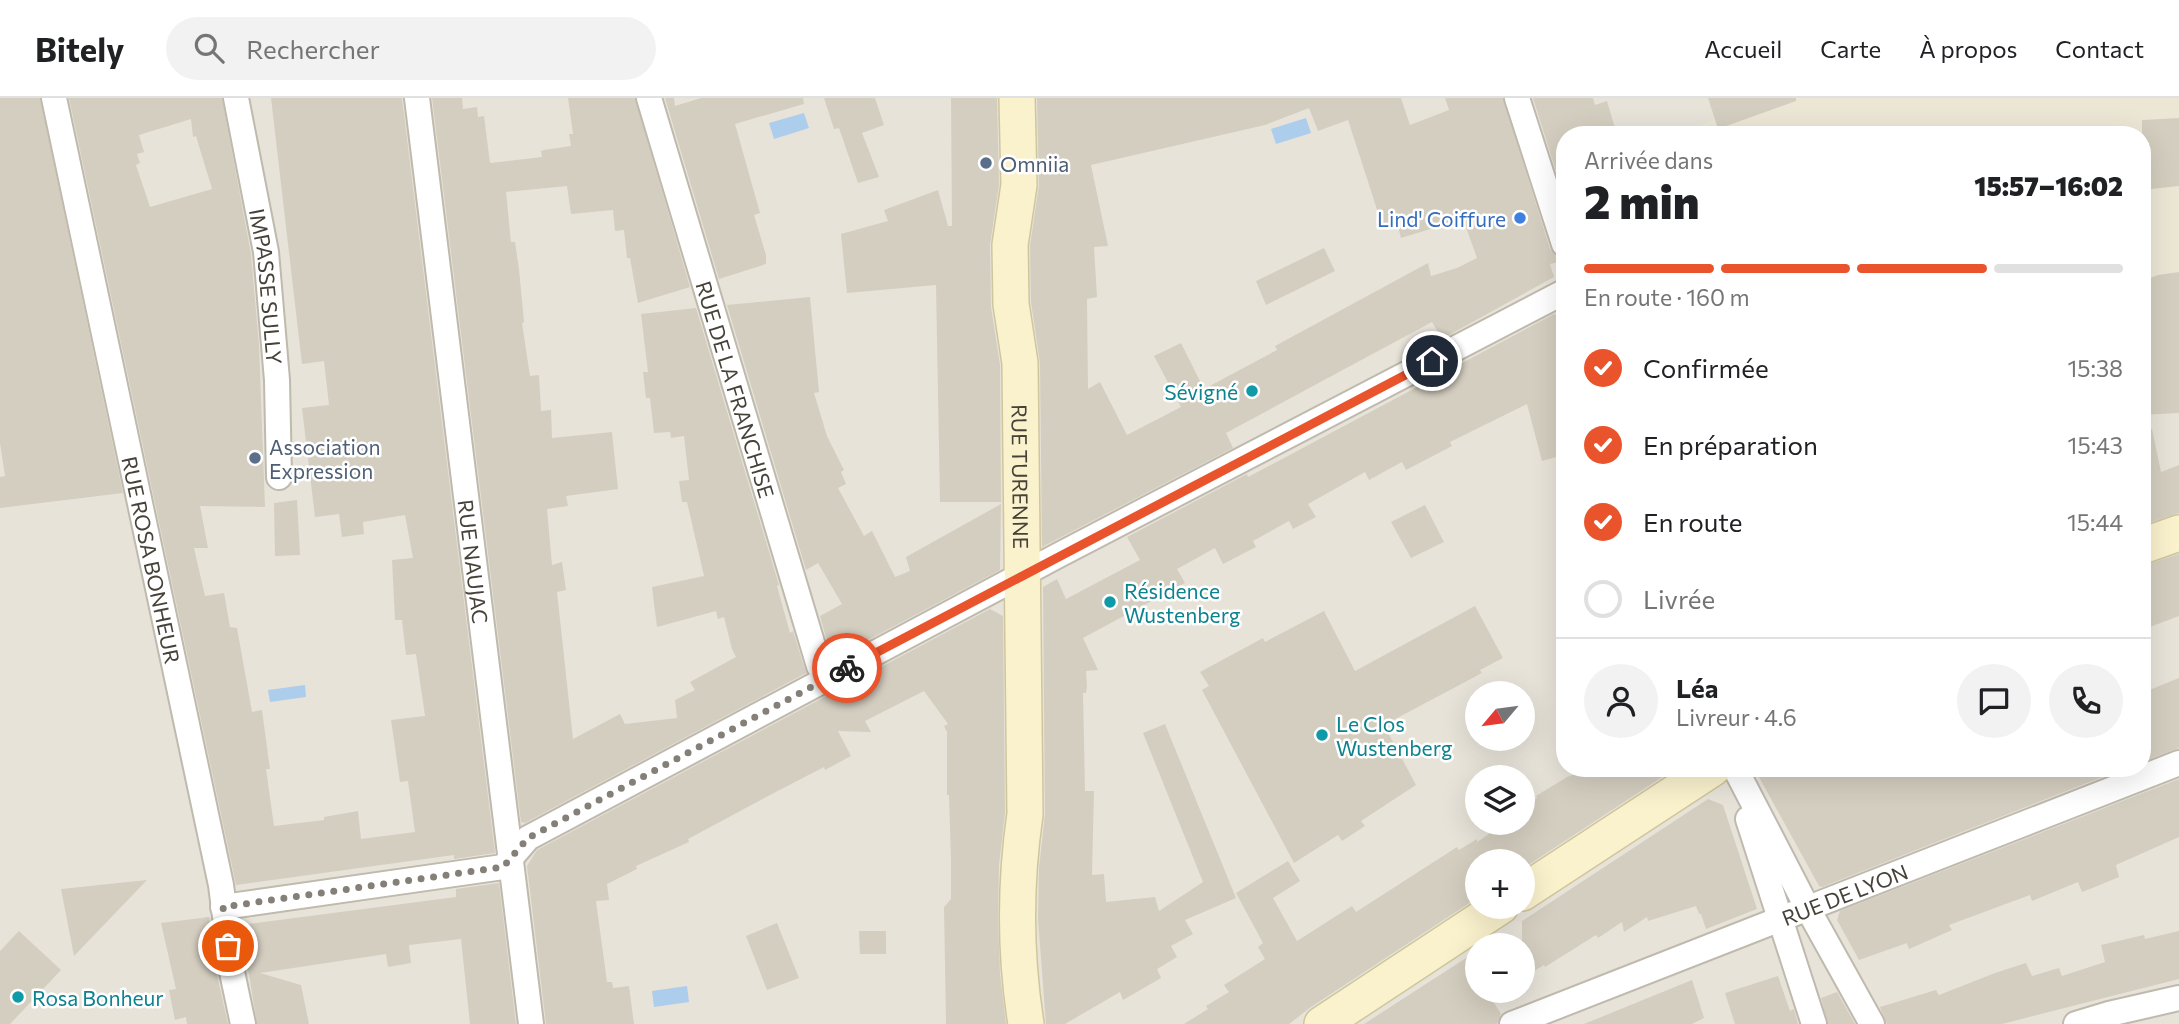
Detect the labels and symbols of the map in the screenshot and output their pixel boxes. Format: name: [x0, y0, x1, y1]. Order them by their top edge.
place label: Omniia: [1000, 151, 1069, 176]
marker: Omniia: [978, 155, 994, 171]
street label: IMPASSE SULLY: [245, 206, 288, 365]
place label: Lind' Coiffure: [1377, 206, 1506, 231]
marker: Lind' Coiffure: [1512, 210, 1528, 226]
street label: RUE DE LA FRANCHISE: [692, 278, 780, 501]
pin: [1402, 331, 1462, 391]
place label: Sévigné: [1164, 379, 1238, 404]
marker: Sévigné: [1244, 383, 1260, 399]
street label: RUE TURENNE: [1008, 404, 1035, 549]
place label: Association Expression: [269, 434, 380, 483]
marker: Association Expression: [247, 450, 263, 466]
street label: RUE ROSA BONHEUR: [118, 454, 186, 666]
street label: RUE NAUJAC: [454, 498, 494, 625]
place label: Résidence Wustenberg: [1124, 578, 1240, 627]
marker: Résidence Wustenberg: [1102, 594, 1118, 610]
courier: [812, 633, 882, 703]
north arrow: [1465, 681, 1535, 751]
place label: Le Clos Wustenberg: [1336, 711, 1452, 760]
marker: Le Clos Wustenberg: [1314, 727, 1330, 743]
street label: RUE DE LYON: [1778, 858, 1911, 930]
pin: [198, 916, 258, 976]
place label: Rosa Bonheur: [32, 985, 164, 1010]
marker: Rosa Bonheur: [10, 989, 26, 1005]

